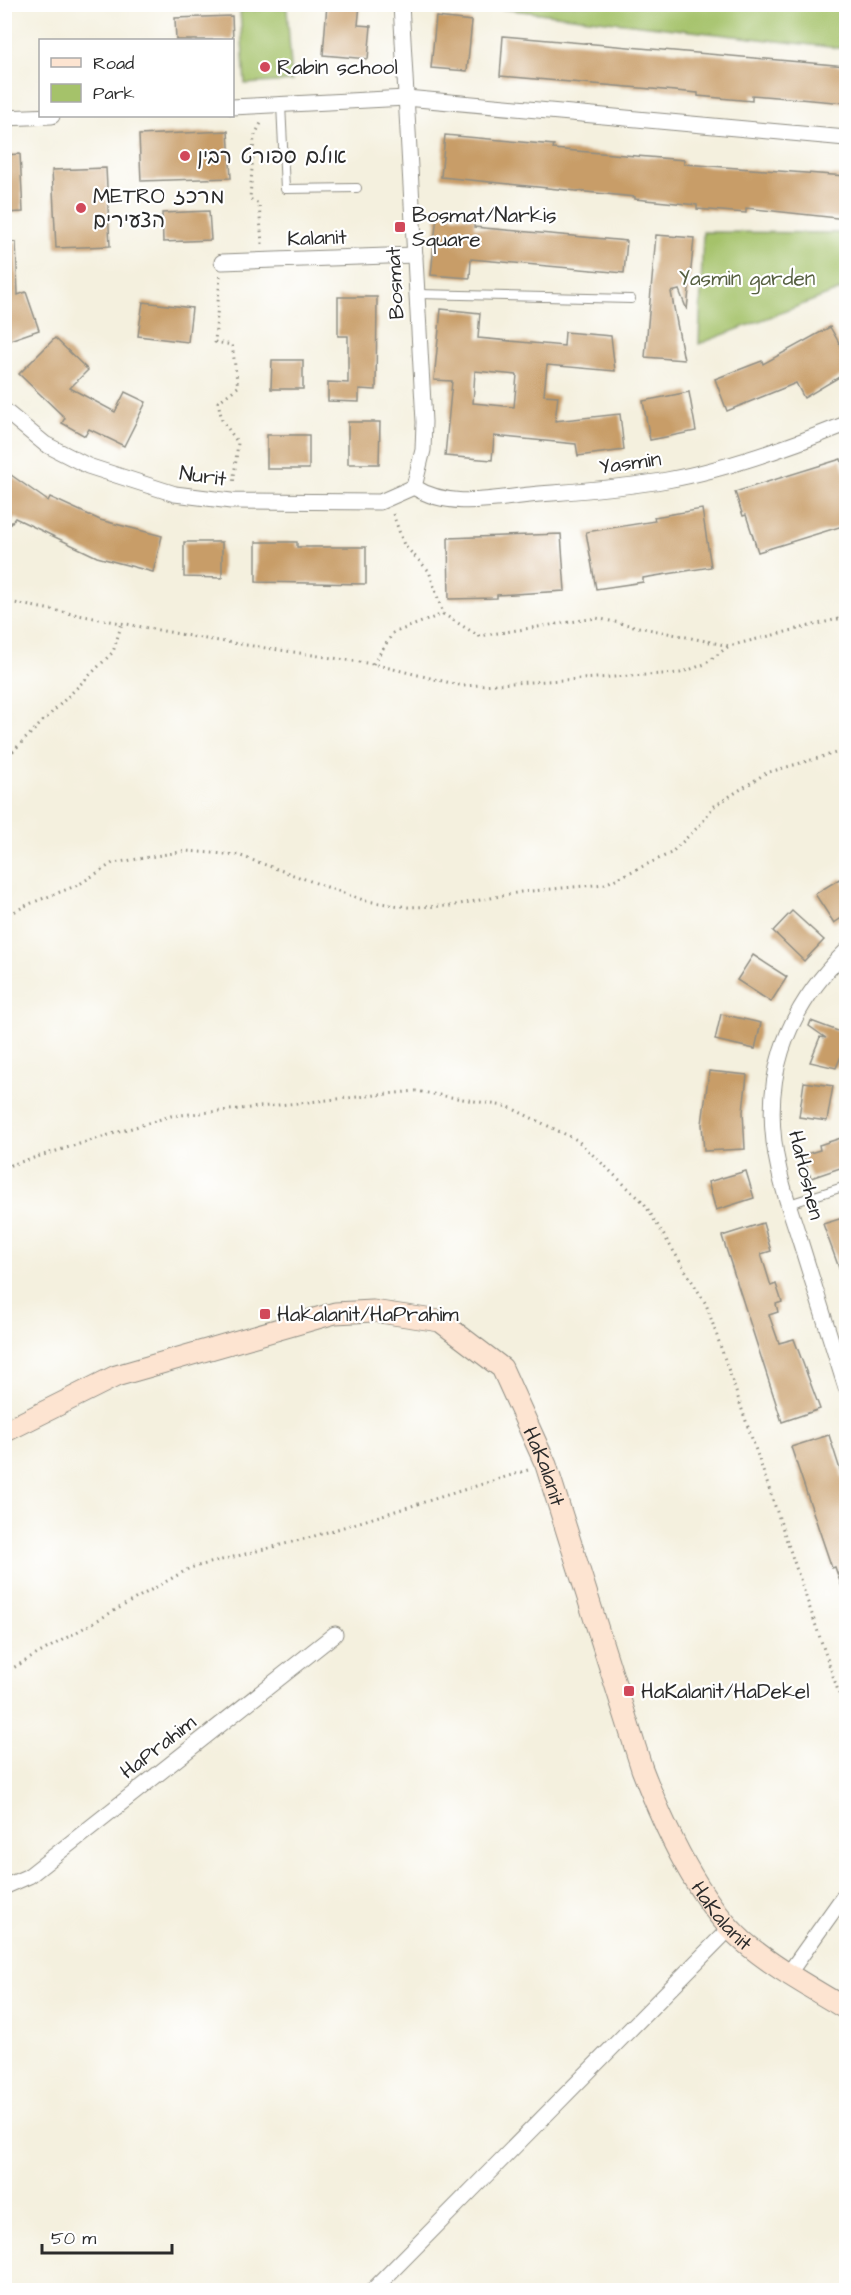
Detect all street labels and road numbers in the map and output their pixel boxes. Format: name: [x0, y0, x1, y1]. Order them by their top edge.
street label: Kalanit: [287, 222, 348, 254]
street label: Bosmat: [379, 245, 411, 320]
street label: Yasmin: [597, 444, 663, 482]
street label: Nurit: [178, 458, 229, 494]
street label: HaHoshen: [781, 1127, 831, 1223]
street label: HaKalanit: [516, 1422, 573, 1510]
street label: HaPrahim: [114, 1708, 203, 1786]
street label: HaKalanit: [684, 1875, 759, 1958]

